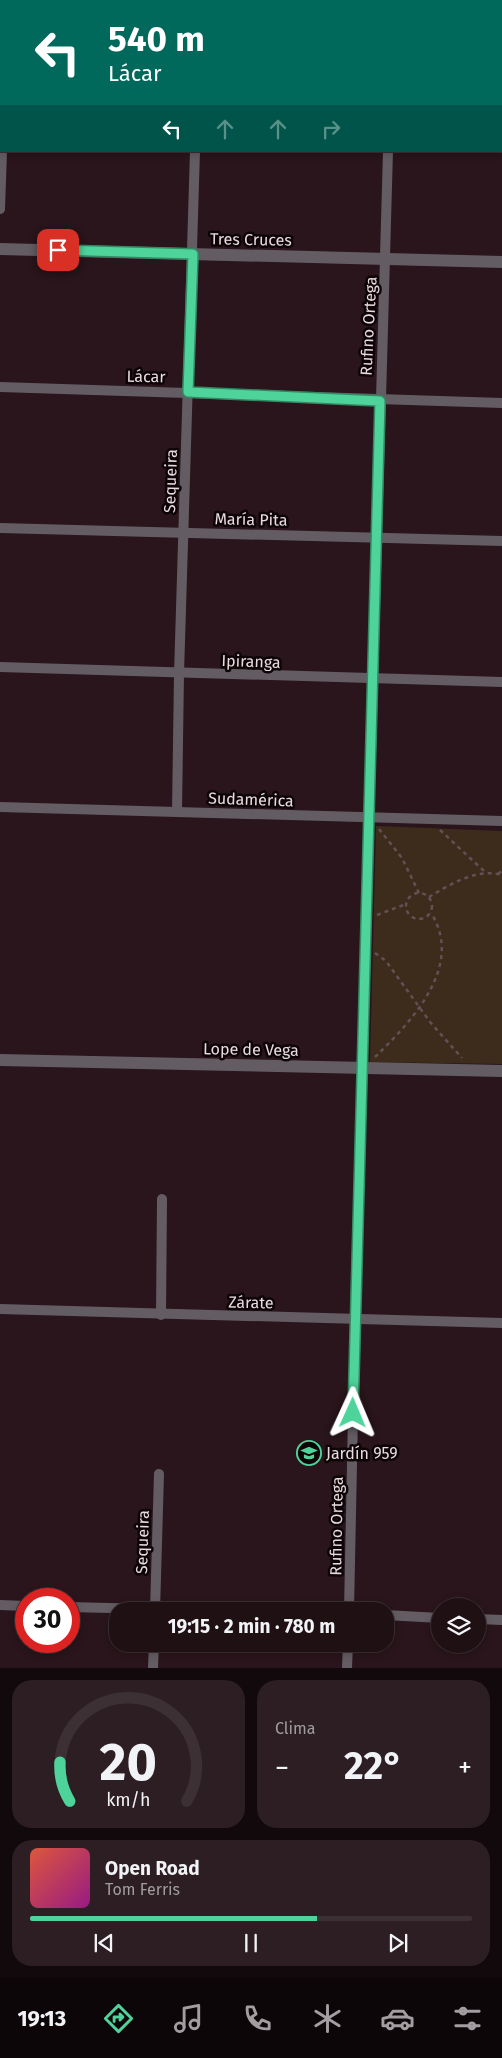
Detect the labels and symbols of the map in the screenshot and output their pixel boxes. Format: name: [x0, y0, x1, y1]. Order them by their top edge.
pin: [37, 229, 79, 271]
street label: Tres Cruces: [210, 229, 292, 250]
street label: Rufino Ortega: [356, 276, 381, 376]
street label: Lácar: [126, 367, 166, 386]
street label: Sequeira: [160, 449, 181, 513]
street label: María Pita: [214, 509, 288, 530]
street label: Ipiranga: [221, 651, 281, 672]
street label: Sudamérica: [208, 789, 294, 810]
street label: Lope de Vega: [203, 1039, 299, 1060]
street label: Zárate: [228, 1293, 274, 1312]
position arrow: [326, 1386, 378, 1438]
school or university icon: Jardín 959: [296, 1440, 322, 1466]
place label: Jardín 959: [326, 1444, 398, 1463]
street label: Rufino Ortega: [326, 1476, 347, 1576]
street label: Sequeira: [132, 1510, 153, 1574]
speed limit sign: 30: [15, 1588, 80, 1653]

